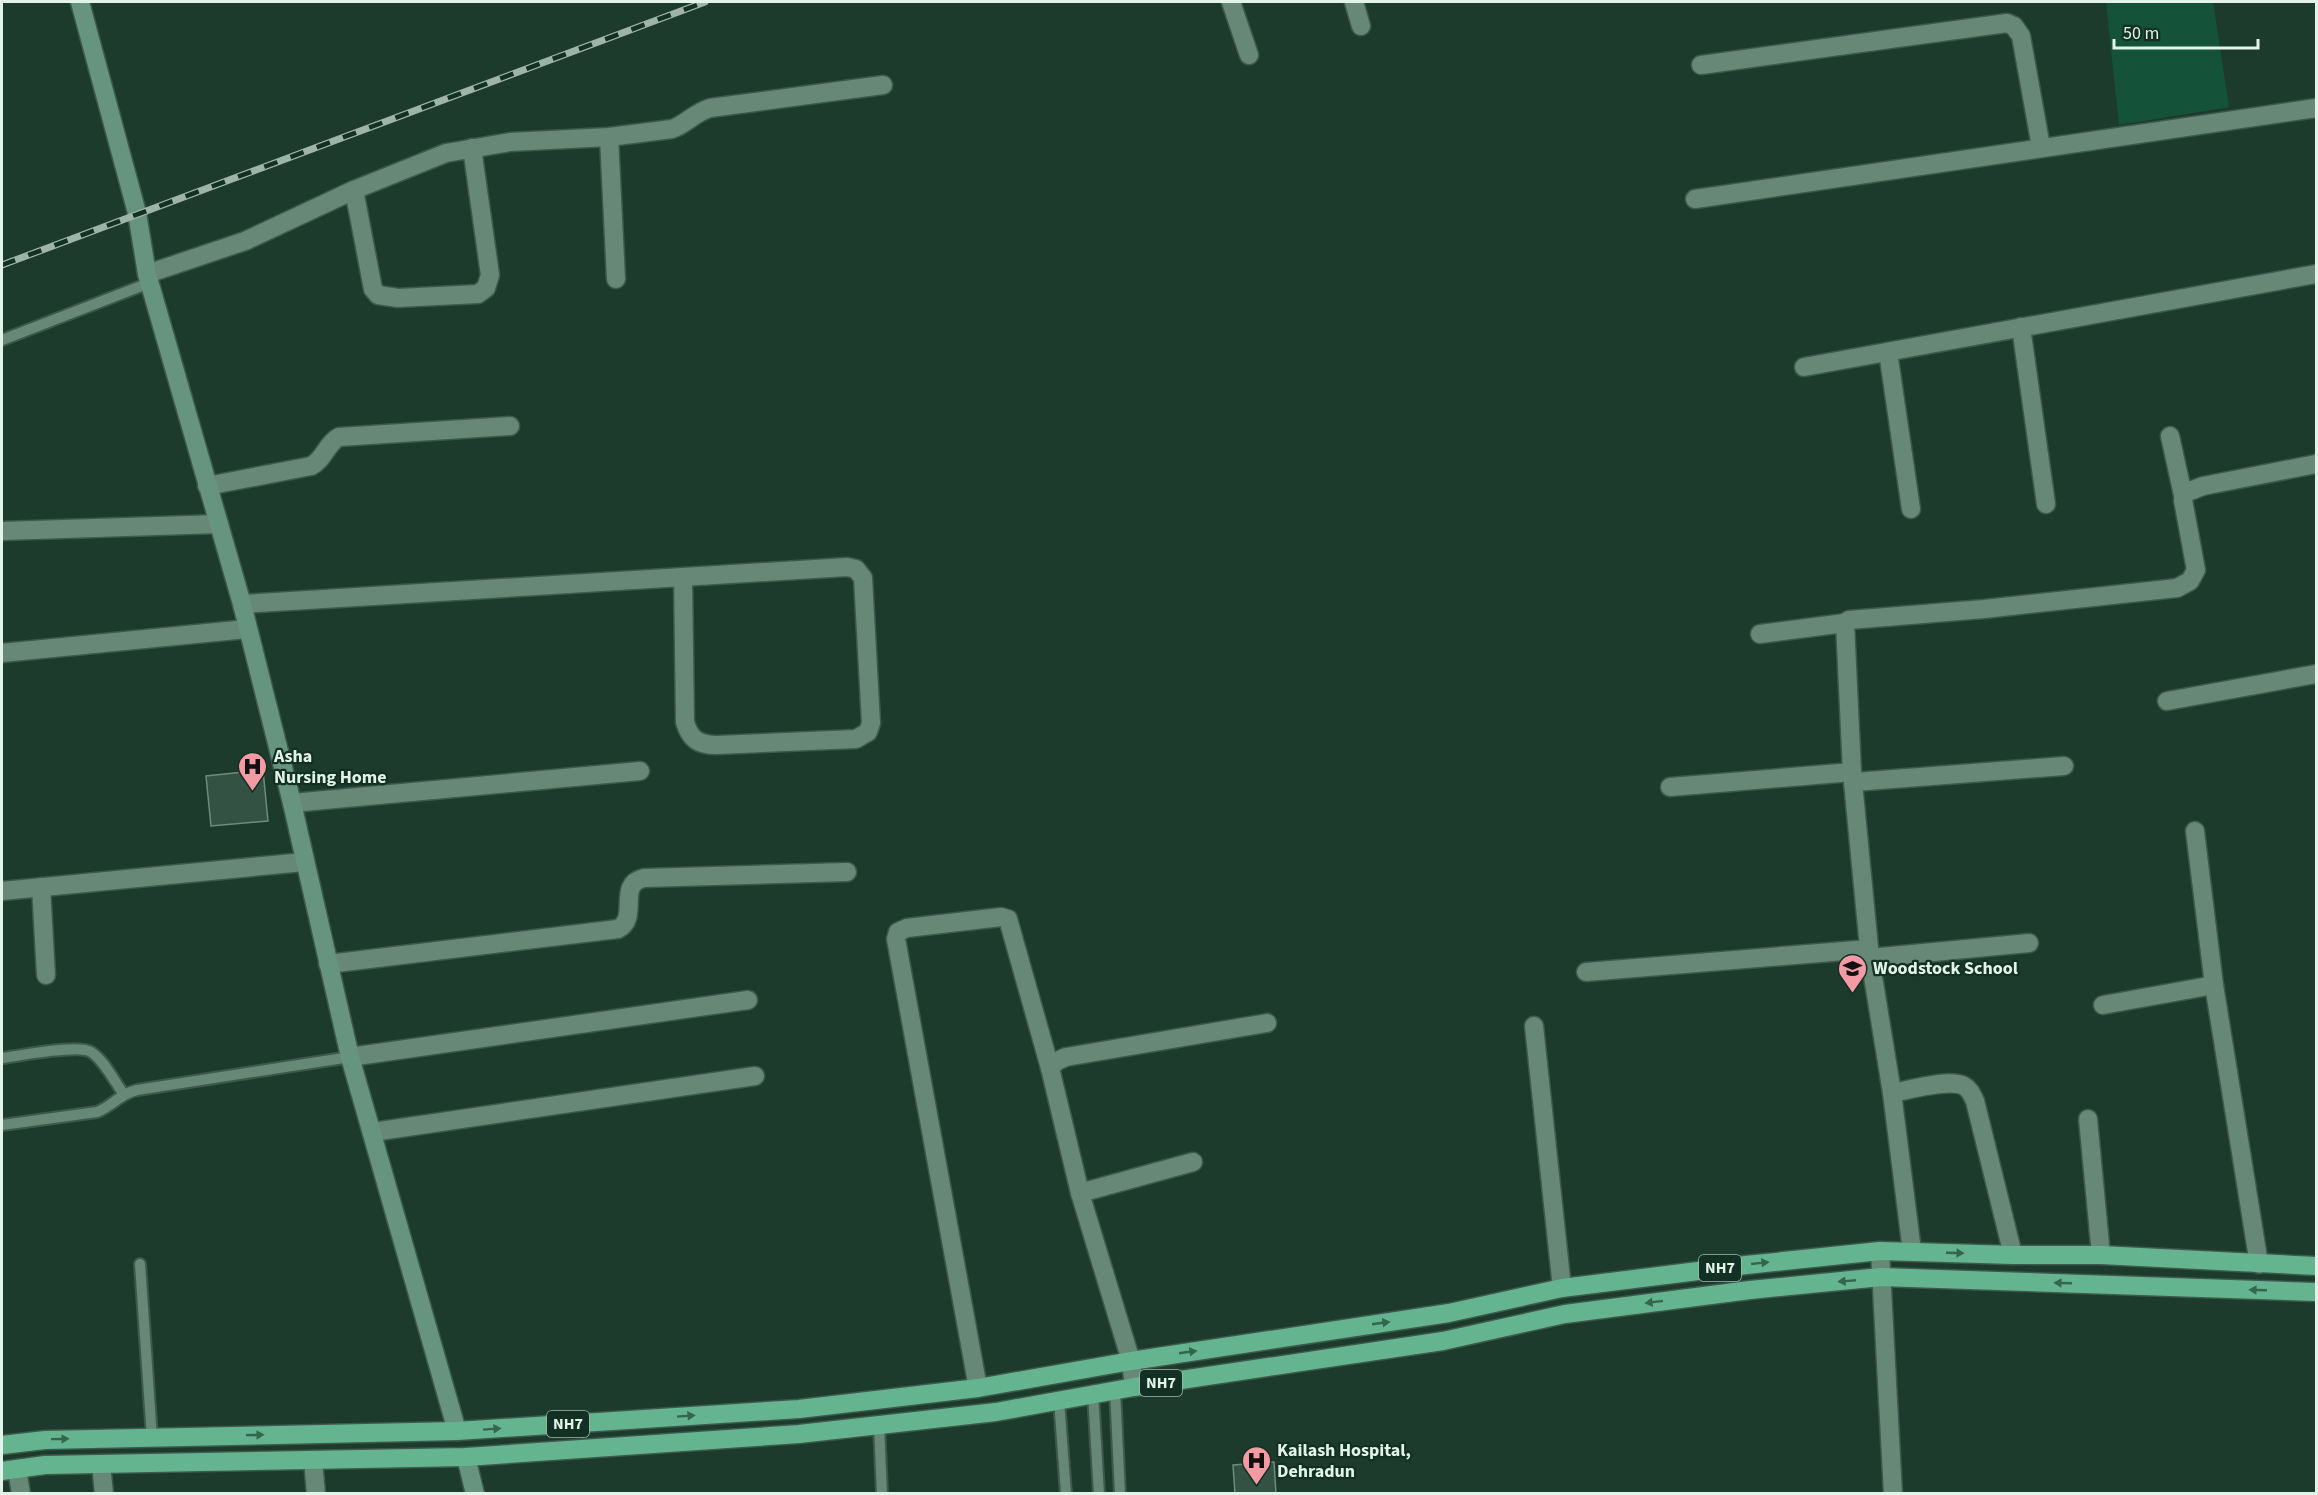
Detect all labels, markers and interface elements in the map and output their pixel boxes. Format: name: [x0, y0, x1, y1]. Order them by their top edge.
scale bar: [2114, 12, 2258, 50]
text: 50 m: [2123, 21, 2159, 46]
place label: Asha Nursing Home: [273, 744, 387, 790]
hospital icon: Asha Nursing Home: [237, 750, 269, 792]
school or university icon: Woodstock School: [1836, 952, 1868, 994]
place label: Woodstock School: [1873, 956, 2018, 981]
one-way arrow: [1945, 1248, 1964, 1258]
road number: NH7: [1699, 1255, 1741, 1281]
one-way arrow: [1751, 1258, 1770, 1268]
one-way arrow: [1838, 1276, 1857, 1286]
one-way arrow: [2054, 1278, 2073, 1288]
one-way arrow: [2249, 1285, 2268, 1294]
one-way arrow: [1644, 1297, 1663, 1307]
one-way arrow: [1372, 1319, 1391, 1328]
one-way arrow: [1179, 1348, 1198, 1357]
road number: NH7: [1140, 1370, 1182, 1396]
road number: NH7: [547, 1411, 589, 1437]
one-way arrow: [677, 1412, 696, 1421]
one-way arrow: [482, 1424, 501, 1434]
one-way arrow: [245, 1431, 264, 1440]
one-way arrow: [50, 1435, 69, 1444]
place label: Kailash Hospital, Dehradun: [1277, 1438, 1411, 1484]
hospital icon: Kailash Hospital, Dehradun: [1240, 1444, 1272, 1486]

